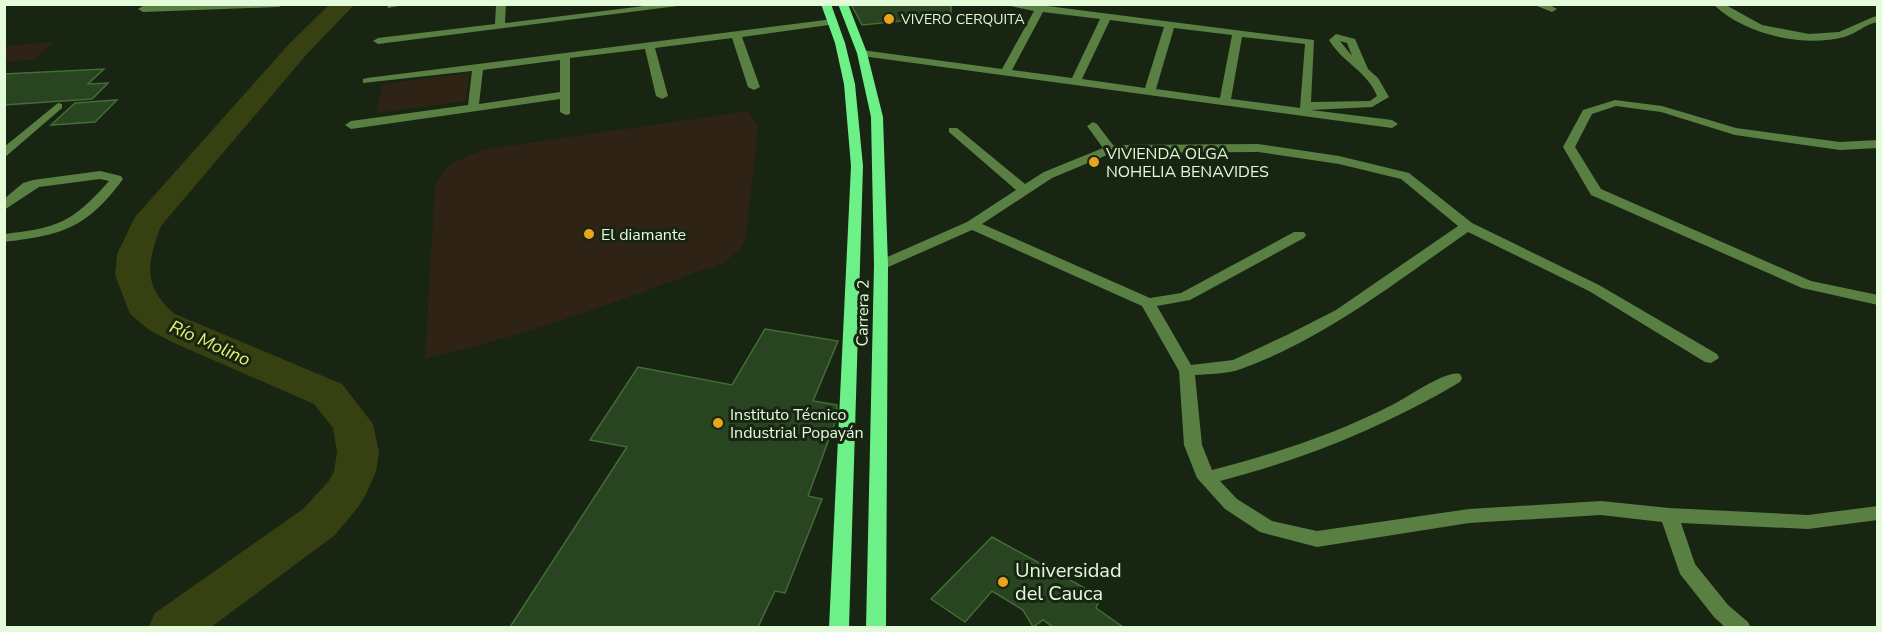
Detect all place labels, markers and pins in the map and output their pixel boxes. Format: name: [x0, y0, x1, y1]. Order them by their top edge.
place label: VIVERO CERQUITA: [900, 10, 1025, 29]
marker: VIVERO CERQUITA: [882, 12, 896, 26]
place label: VIVIENDA OLGA NOHELIA BENAVIDES: [1105, 143, 1269, 183]
marker: VIVIENDA OLGA NOHELIA BENAVIDES: [1087, 155, 1101, 169]
place label: El diamante: [601, 224, 686, 246]
marker: El diamante: [582, 227, 596, 241]
place label: Instituto Técnico Industrial Popayán: [730, 404, 864, 444]
marker: Instituto Técnico Industrial Popayán: [711, 416, 725, 430]
place label: Universidad del Cauca: [1015, 557, 1122, 607]
marker: Universidad del Cauca: [996, 575, 1010, 589]

